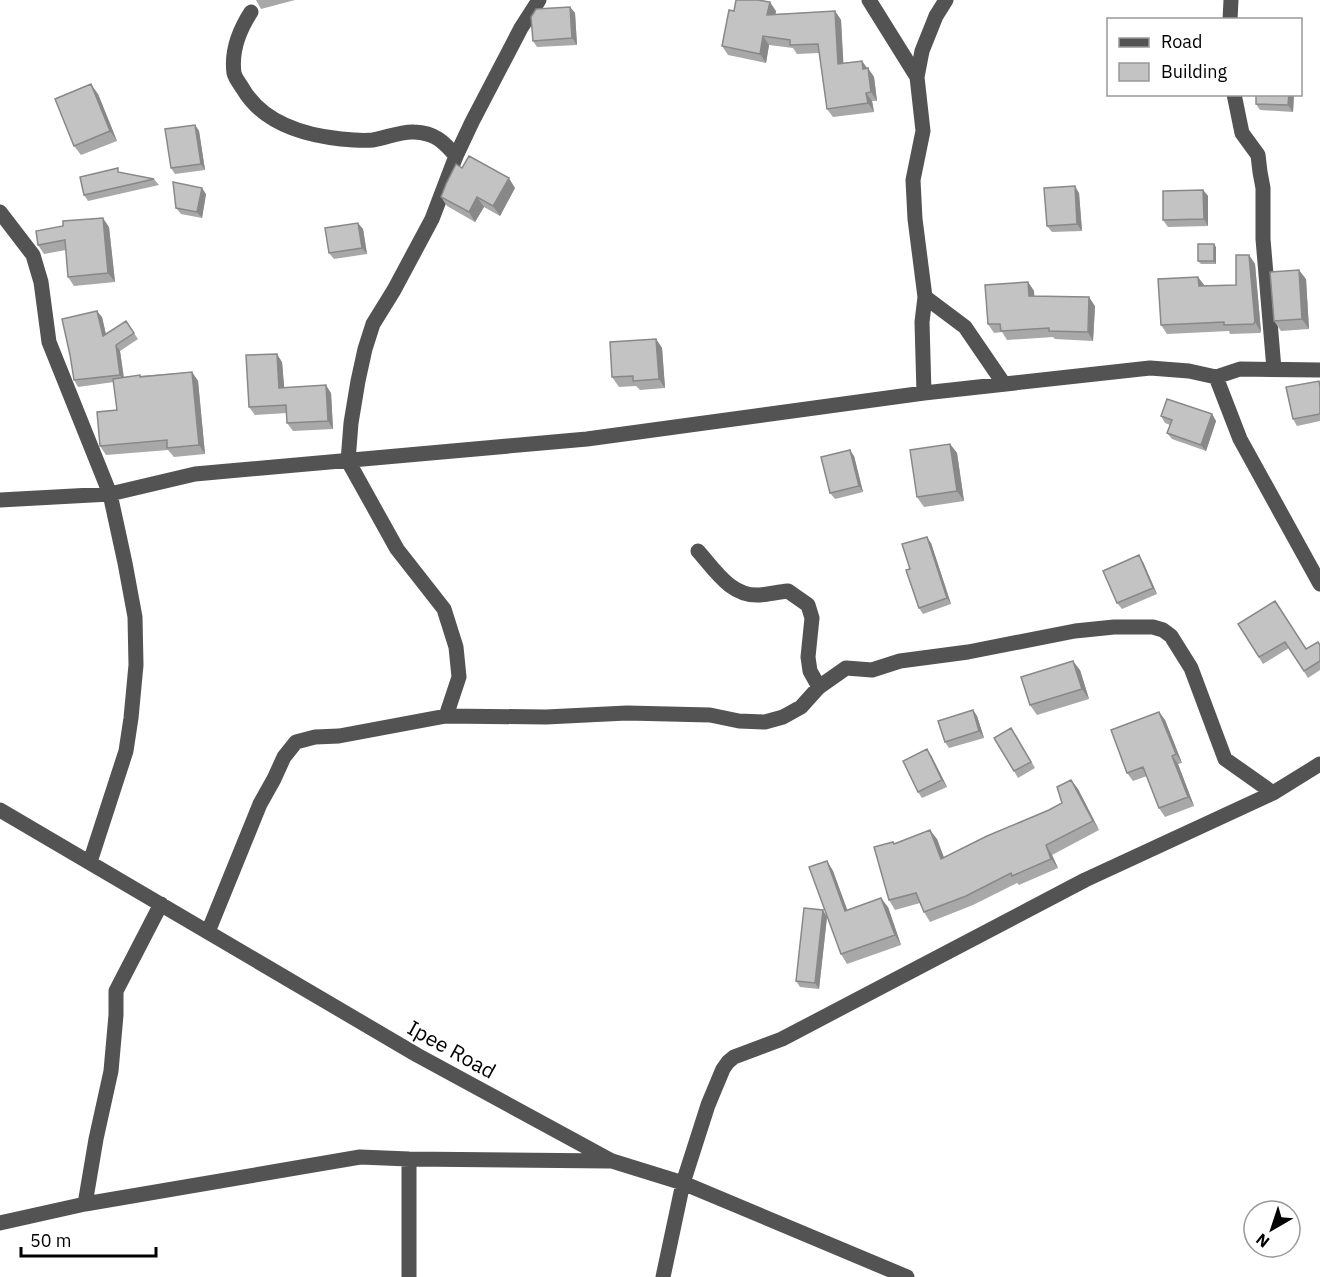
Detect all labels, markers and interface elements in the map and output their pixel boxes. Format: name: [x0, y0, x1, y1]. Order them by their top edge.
legend: [1107, 18, 1302, 96]
text: Road: [1161, 30, 1202, 53]
text: Building: [1161, 60, 1228, 83]
street label: Ipee Road: [403, 1013, 501, 1085]
north arrow: [1242, 1199, 1302, 1259]
scale bar: [21, 1220, 156, 1258]
text: 50 m: [30, 1229, 72, 1252]
text: N: [1252, 1229, 1273, 1252]

